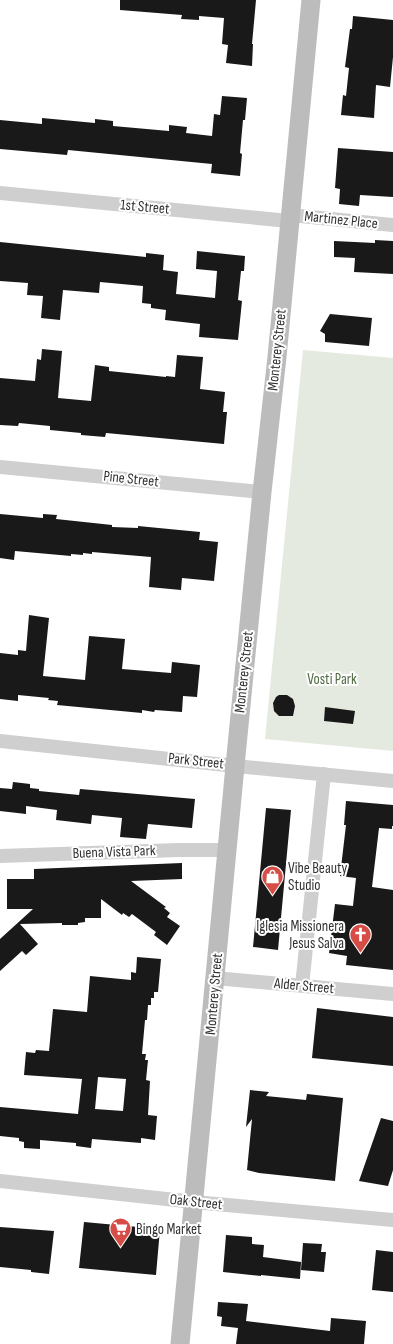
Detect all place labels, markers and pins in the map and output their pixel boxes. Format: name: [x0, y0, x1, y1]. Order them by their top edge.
place label: Vibe Beauty Studio: [288, 859, 348, 895]
shop icon: Vibe Beauty Studio: [259, 864, 285, 897]
place label: Iglesia Missionera Jesus Salva: [256, 917, 344, 953]
church icon: Iglesia Missionera Jesus Salva: [347, 922, 373, 955]
supermarket icon: Bingo Market: [107, 1216, 133, 1249]
place label: Bingo Market: [136, 1220, 202, 1239]

